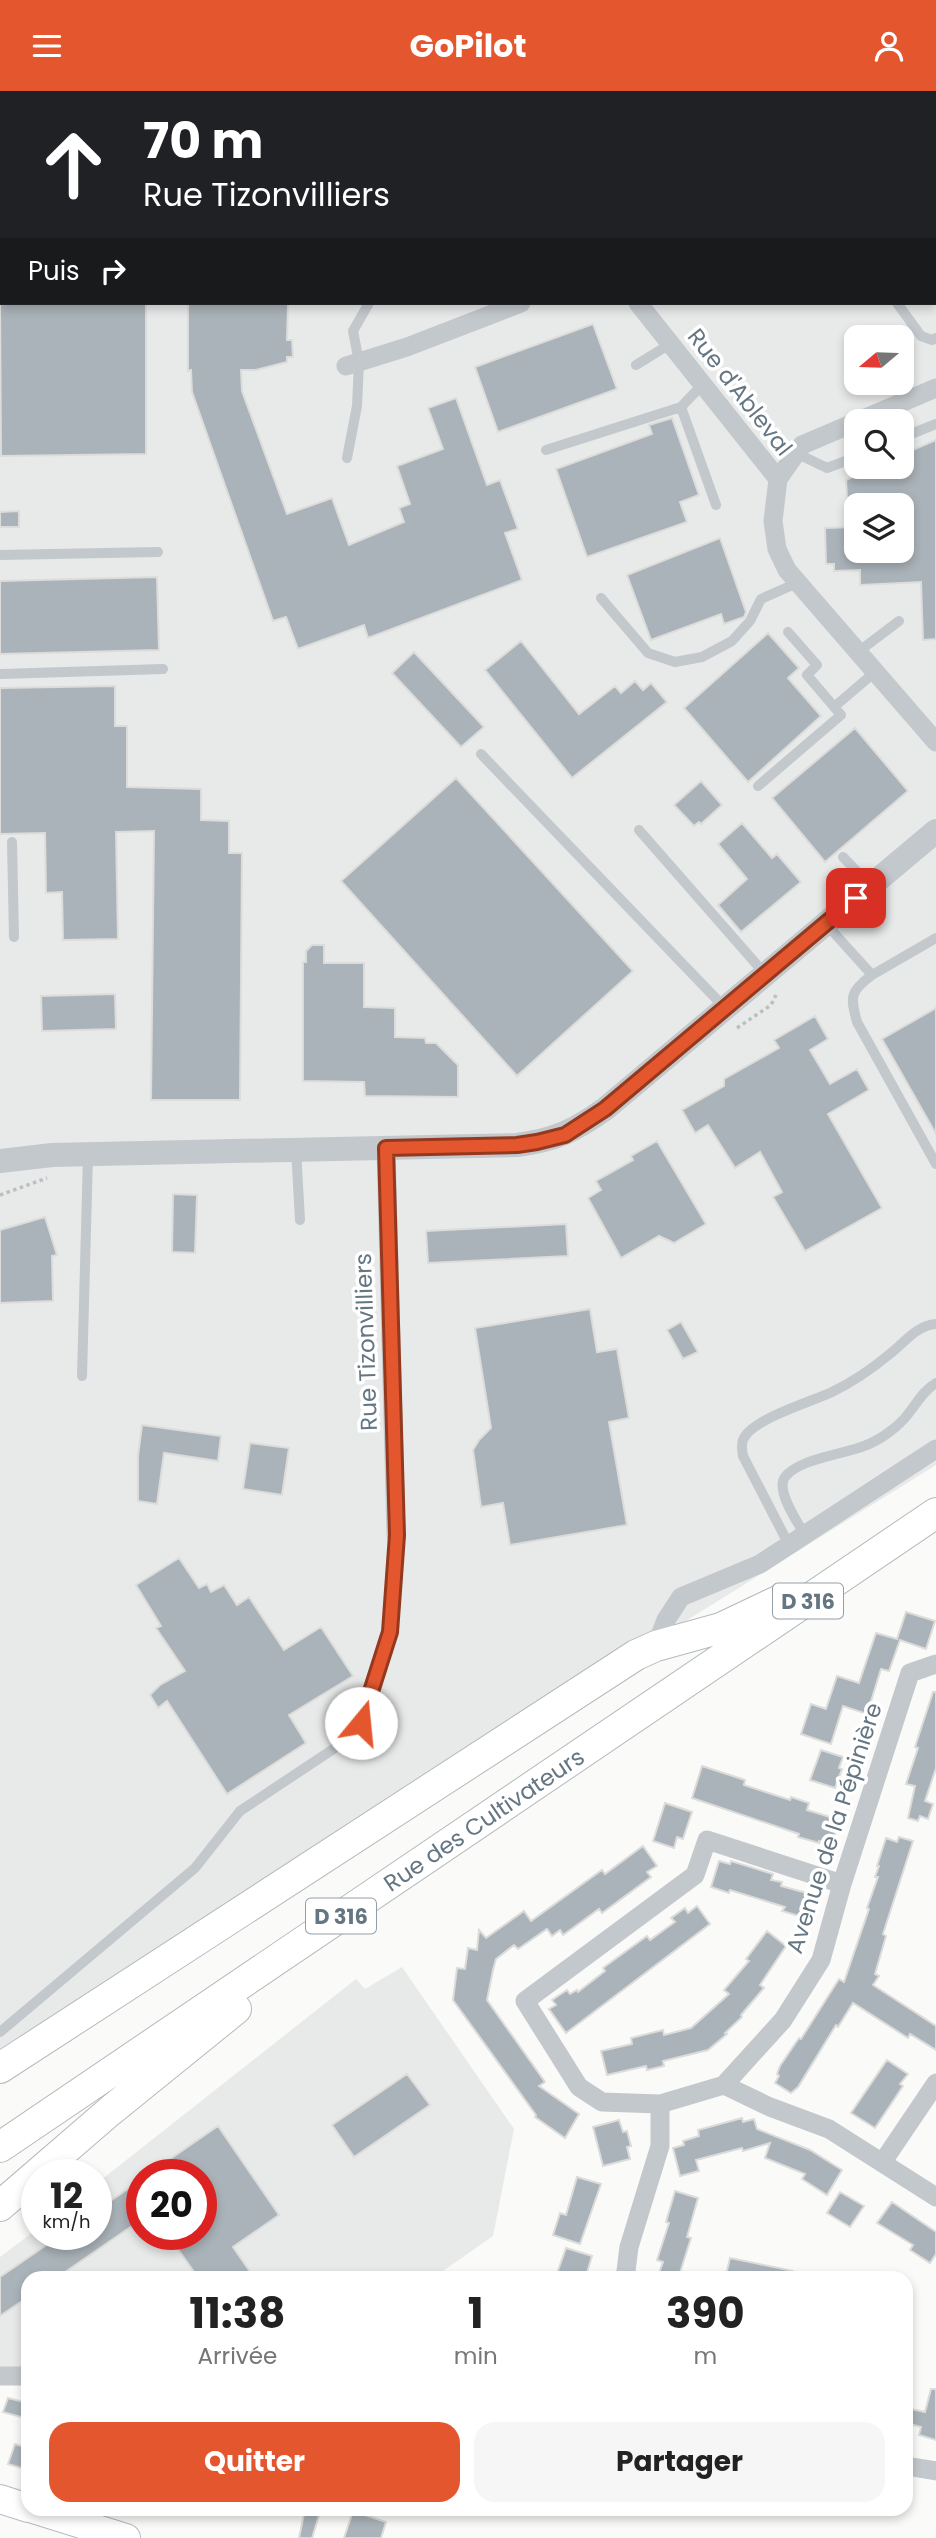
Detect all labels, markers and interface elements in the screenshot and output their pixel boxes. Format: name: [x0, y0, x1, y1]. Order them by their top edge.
text: GoPilot: [410, 23, 527, 68]
icon: menu: [28, 27, 66, 65]
icon: person: [870, 27, 908, 65]
text: 70 m: [143, 107, 263, 175]
icon: ahead: [28, 119, 119, 210]
text: Rue Tizonvilliers: [143, 172, 390, 217]
icon: right: [94, 252, 132, 290]
text: Puis: [28, 253, 80, 289]
street label: Rue d'Ableval: [680, 322, 800, 462]
north arrow: [844, 325, 914, 395]
map controls: [844, 325, 914, 563]
button: search: [844, 409, 914, 479]
button: layers: [844, 493, 914, 563]
pin: [826, 868, 886, 928]
icon: arrive: [837, 879, 875, 917]
street label: Rue Tizonvilliers: [347, 1253, 385, 1431]
road number: D 316: [773, 1583, 843, 1619]
position arrow: [324, 1686, 398, 1760]
street label: Avenue de la Pépinière: [778, 1698, 890, 1958]
street label: Rue des Cultivateurs: [377, 1741, 591, 1899]
road number: D 316: [306, 1899, 376, 1933]
speed limit sign: 20: [126, 2159, 217, 2250]
text: 12: [50, 2171, 83, 2220]
text: km/h: [43, 2209, 90, 2234]
text: 11:38: [189, 2284, 285, 2343]
text: 1: [468, 2284, 484, 2343]
text: 390: [666, 2284, 745, 2343]
text: Arrivée: [197, 2340, 277, 2372]
text: min: [454, 2340, 498, 2372]
text: m: [694, 2340, 717, 2372]
button: Quitter: [49, 2422, 460, 2502]
button: Partager: [474, 2422, 885, 2502]

